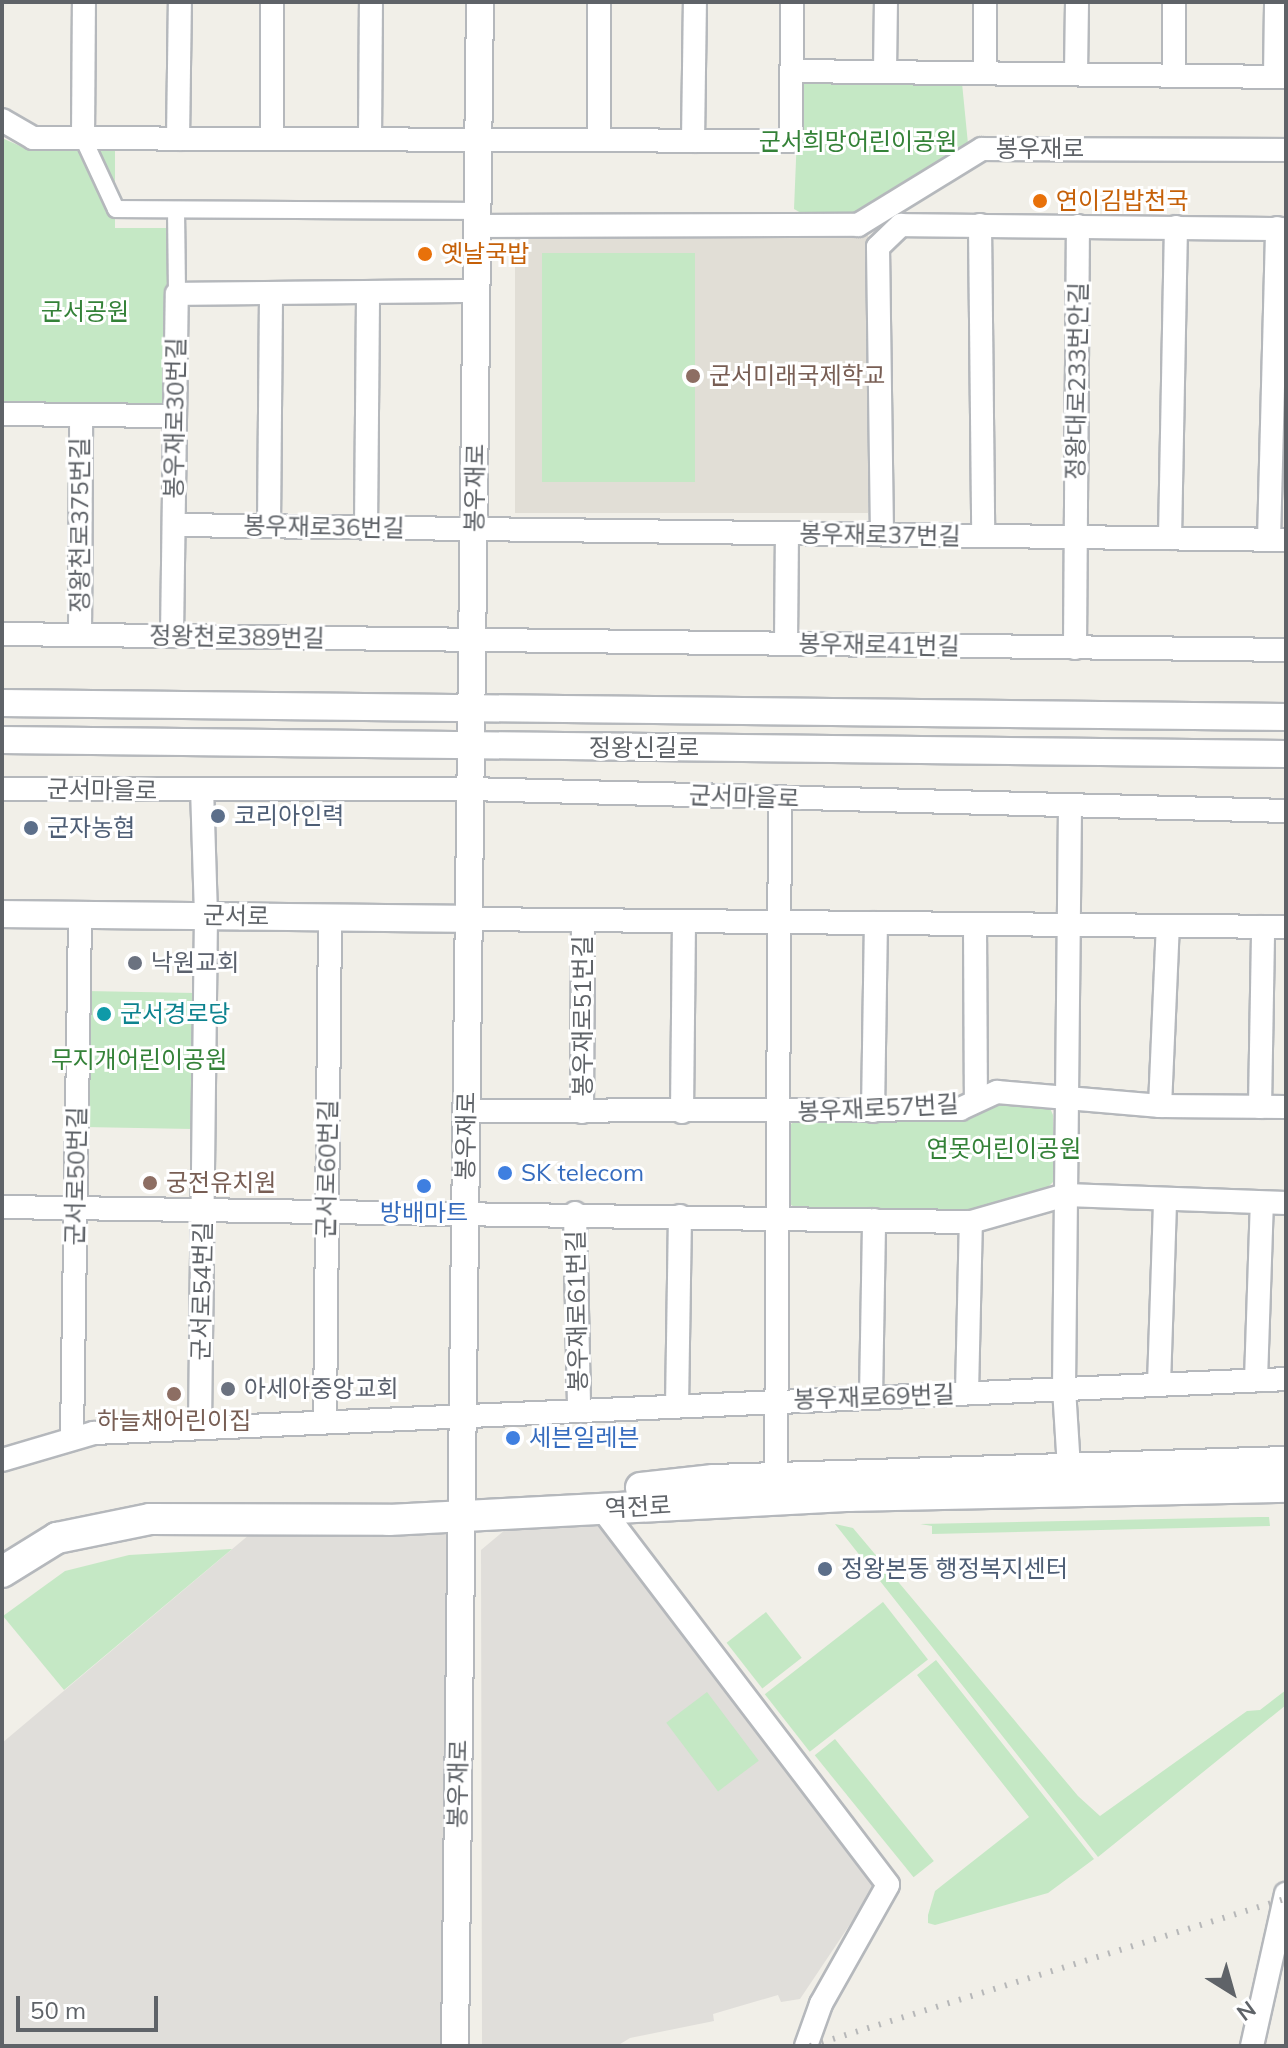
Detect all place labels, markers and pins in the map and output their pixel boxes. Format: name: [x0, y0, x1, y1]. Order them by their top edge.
place label: 연이김밥천국: [1056, 187, 1188, 215]
marker: 연이김밥천국: [1031, 192, 1049, 210]
place label: 옛날국밥: [441, 240, 529, 268]
marker: 옛날국밥: [416, 245, 434, 263]
place label: 군서미래국제학교: [709, 362, 886, 390]
marker: 군서미래국제학교: [684, 367, 702, 385]
place label: 코리아인력: [234, 802, 344, 830]
marker: 코리아인력: [209, 807, 227, 825]
place label: 군자농협: [47, 814, 135, 842]
marker: 군자농협: [22, 819, 40, 837]
place label: 낙원교회: [151, 949, 239, 977]
marker: 낙원교회: [126, 954, 144, 972]
place label: 군서경로당: [120, 1000, 230, 1028]
marker: 군서경로당: [95, 1005, 113, 1023]
place label: SK telecom: [521, 1159, 644, 1187]
marker: SK telecom: [496, 1164, 514, 1182]
place label: 궁전유치원: [166, 1169, 276, 1197]
marker: 궁전유치원: [141, 1174, 159, 1192]
marker: 방배마트: [415, 1177, 433, 1195]
place label: 방배마트: [380, 1199, 468, 1227]
place label: 아세아중앙교회: [244, 1375, 399, 1403]
marker: 아세아중앙교회: [219, 1380, 237, 1398]
marker: 하늘채어린이집: [165, 1385, 183, 1403]
place label: 하늘채어린이집: [97, 1407, 251, 1435]
place label: 세븐일레븐: [529, 1424, 639, 1452]
marker: 세븐일레븐: [504, 1429, 522, 1447]
place label: 정왕본동 행정복지센터: [841, 1555, 1068, 1583]
marker: 정왕본동 행정복지센터: [816, 1560, 834, 1578]

